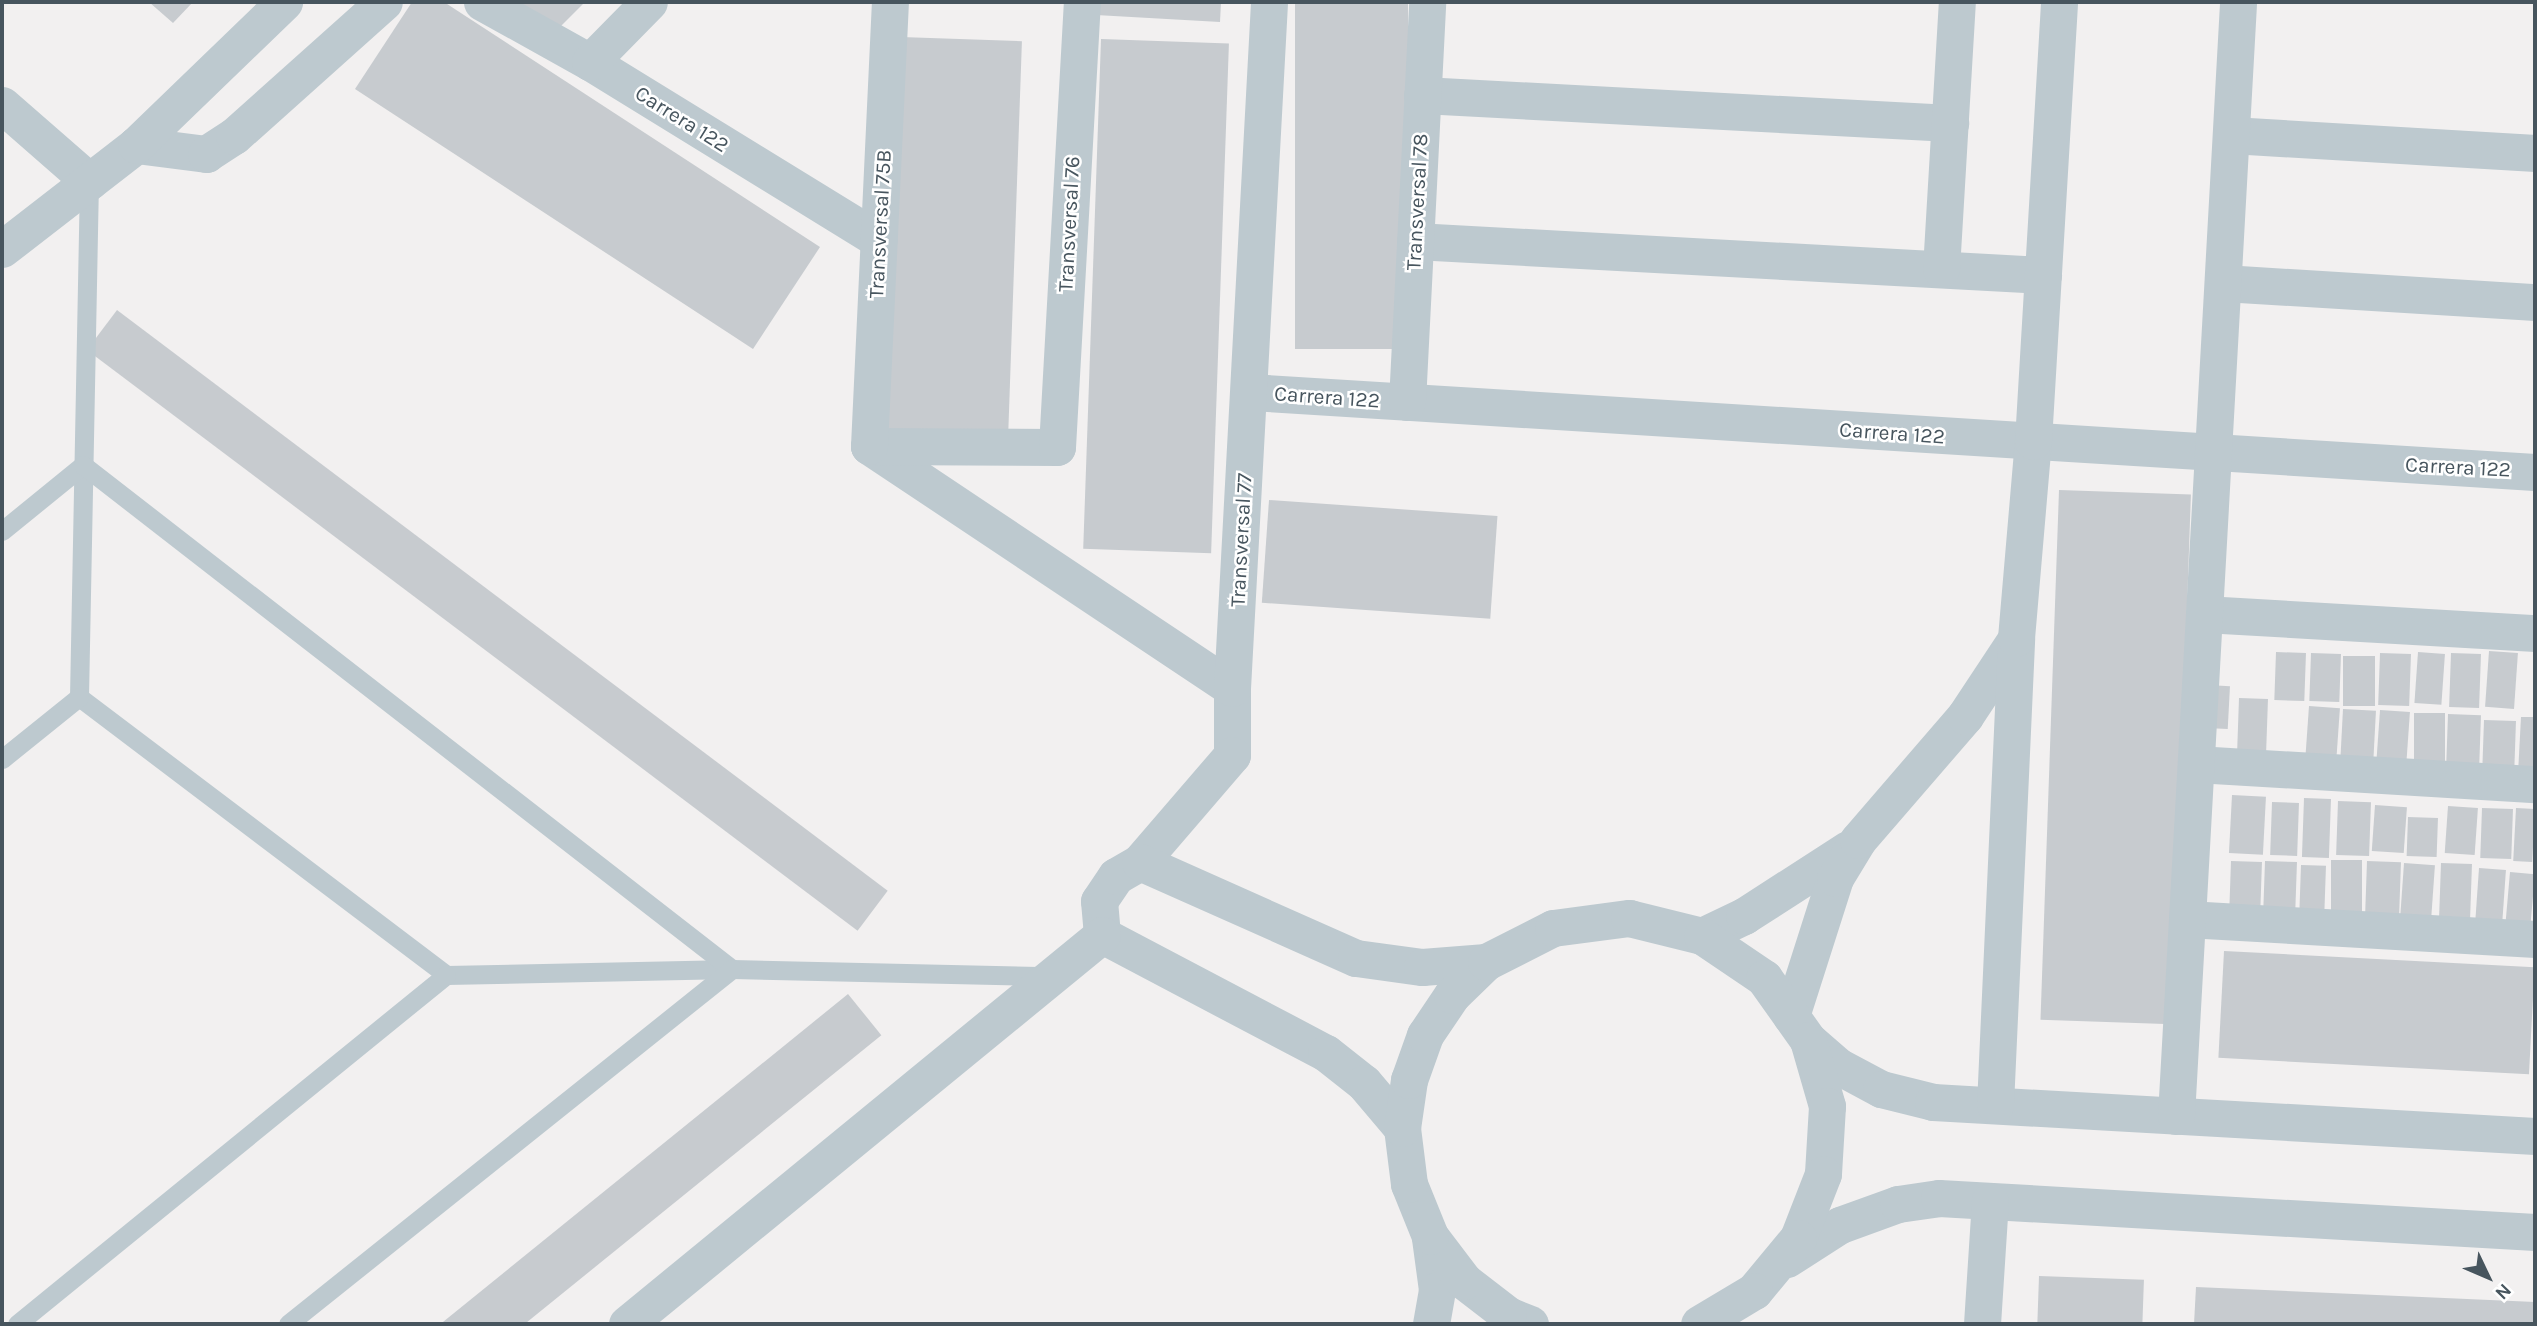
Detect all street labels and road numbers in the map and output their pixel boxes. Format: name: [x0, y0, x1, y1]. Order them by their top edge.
street label: Carrera 122: [630, 80, 734, 158]
street label: Transversal 78: [1401, 133, 1433, 271]
street label: Transversal 75B: [864, 149, 896, 299]
street label: Transversal 76: [1053, 155, 1085, 293]
street label: Carrera 122: [1273, 381, 1381, 413]
street label: Carrera 122: [1838, 417, 1946, 449]
street label: Carrera 122: [2405, 452, 2511, 482]
street label: Transversal 77: [1225, 472, 1257, 608]

